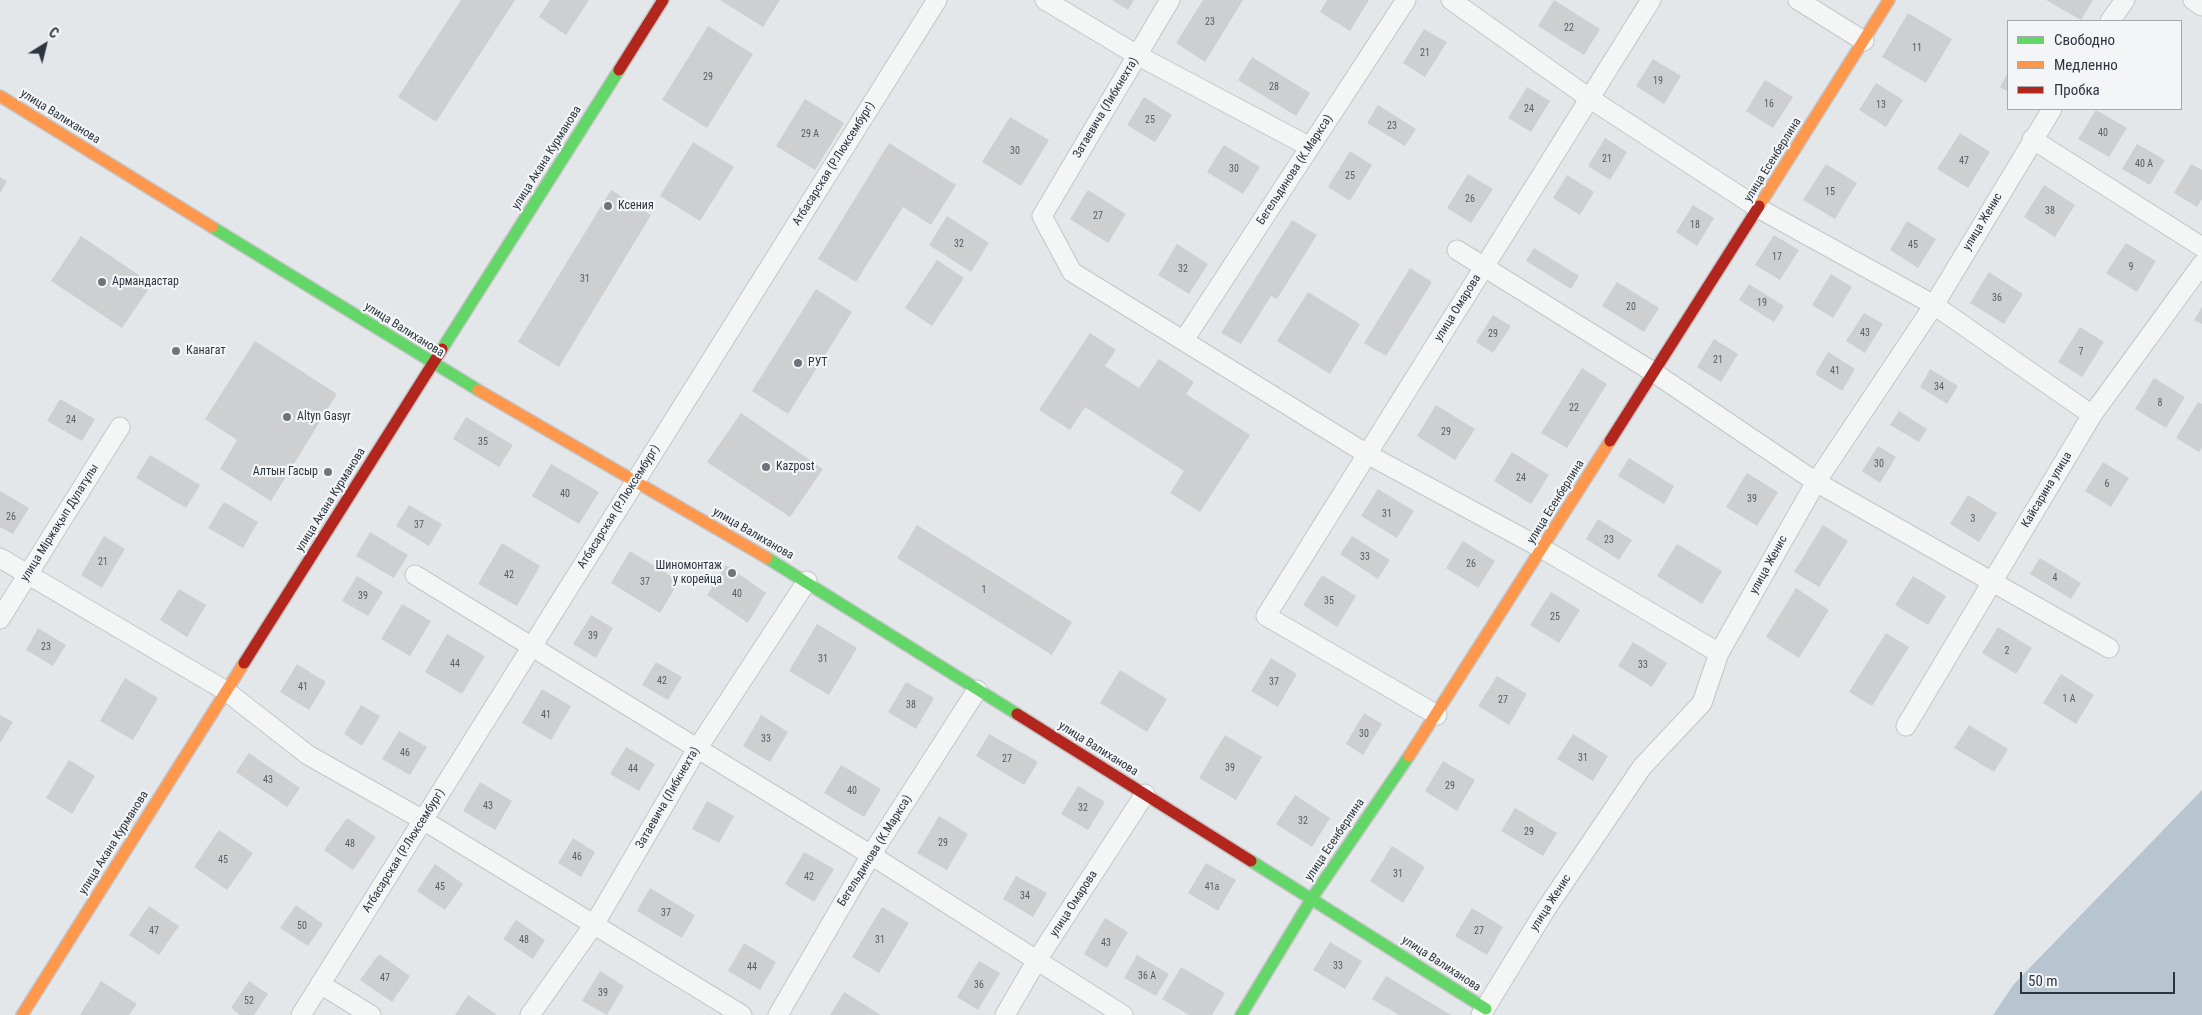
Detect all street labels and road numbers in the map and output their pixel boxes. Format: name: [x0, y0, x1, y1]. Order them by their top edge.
street label: Затаевича (Либкнехта): [1070, 55, 1142, 161]
street label: улица Валиханова: [17, 87, 103, 147]
street label: Атбасарская (Р.Люксембург): [790, 99, 878, 229]
street label: улица Акана Курманова: [509, 103, 585, 213]
street label: Бегельдинова (К.Маркса): [1254, 112, 1336, 228]
street label: улица Есенберлина: [1741, 115, 1805, 205]
street label: улица Женис: [1960, 191, 2006, 253]
street label: улица Омарова: [1432, 272, 1484, 344]
street label: улица Валиханова: [361, 300, 447, 360]
street label: Атбасарская (Р.Люксембург): [575, 442, 663, 572]
street label: улица Акана Курманова: [293, 445, 369, 555]
street label: Кайсарина улица: [2019, 450, 2075, 530]
street label: улица Есенберлина: [1524, 457, 1588, 547]
street label: улица Міржақып Дулатұлы: [18, 462, 102, 584]
street label: улица Валиханова: [710, 505, 796, 563]
street label: улица Женис: [1747, 533, 1791, 597]
street label: улица Валиханова: [1055, 719, 1141, 779]
street label: Затаевича (Либкнехта): [633, 745, 703, 851]
street label: Атбасарская (Р.Люксембург): [360, 786, 448, 916]
street label: улица Акана Курманова: [76, 788, 152, 898]
street label: Бегельдинова (К.Маркса): [835, 793, 915, 909]
street label: улица Есенберлина: [1302, 796, 1368, 884]
street label: улица Омарова: [1047, 868, 1101, 940]
street label: улица Женис: [1527, 872, 1575, 934]
street label: улица Валиханова: [1399, 933, 1483, 995]

